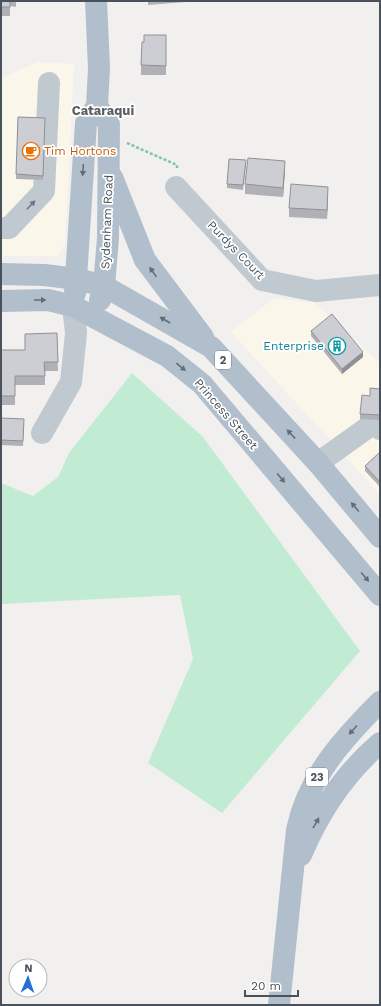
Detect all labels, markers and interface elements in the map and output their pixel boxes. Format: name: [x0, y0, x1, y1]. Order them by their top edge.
district label: Cataraqui: [72, 103, 134, 118]
cafe icon: Tim Hortons: [21, 141, 41, 161]
place label: Tim Hortons: [44, 144, 116, 158]
one-way arrow: [79, 164, 86, 176]
street label: Sydenham Road: [98, 175, 116, 269]
one-way arrow: [26, 200, 35, 210]
street label: Purdys Court: [205, 218, 267, 282]
one-way arrow: [149, 267, 157, 278]
one-way arrow: [34, 297, 47, 303]
one-way arrow: [159, 316, 171, 323]
building icon: Enterprise: [327, 336, 347, 356]
place label: Enterprise: [263, 339, 324, 353]
road number: 2: [215, 351, 231, 369]
one-way arrow: [175, 363, 186, 371]
street label: Princess Street: [191, 376, 261, 452]
one-way arrow: [287, 429, 296, 439]
one-way arrow: [277, 473, 286, 483]
one-way arrow: [350, 502, 359, 512]
one-way arrow: [360, 572, 369, 583]
one-way arrow: [348, 725, 357, 735]
road number: 23: [306, 768, 328, 786]
one-way arrow: [312, 817, 319, 829]
north arrow: [8, 958, 48, 998]
text: N: [24, 962, 33, 975]
scale bar: [245, 972, 298, 998]
text: 20 m: [251, 979, 281, 993]

